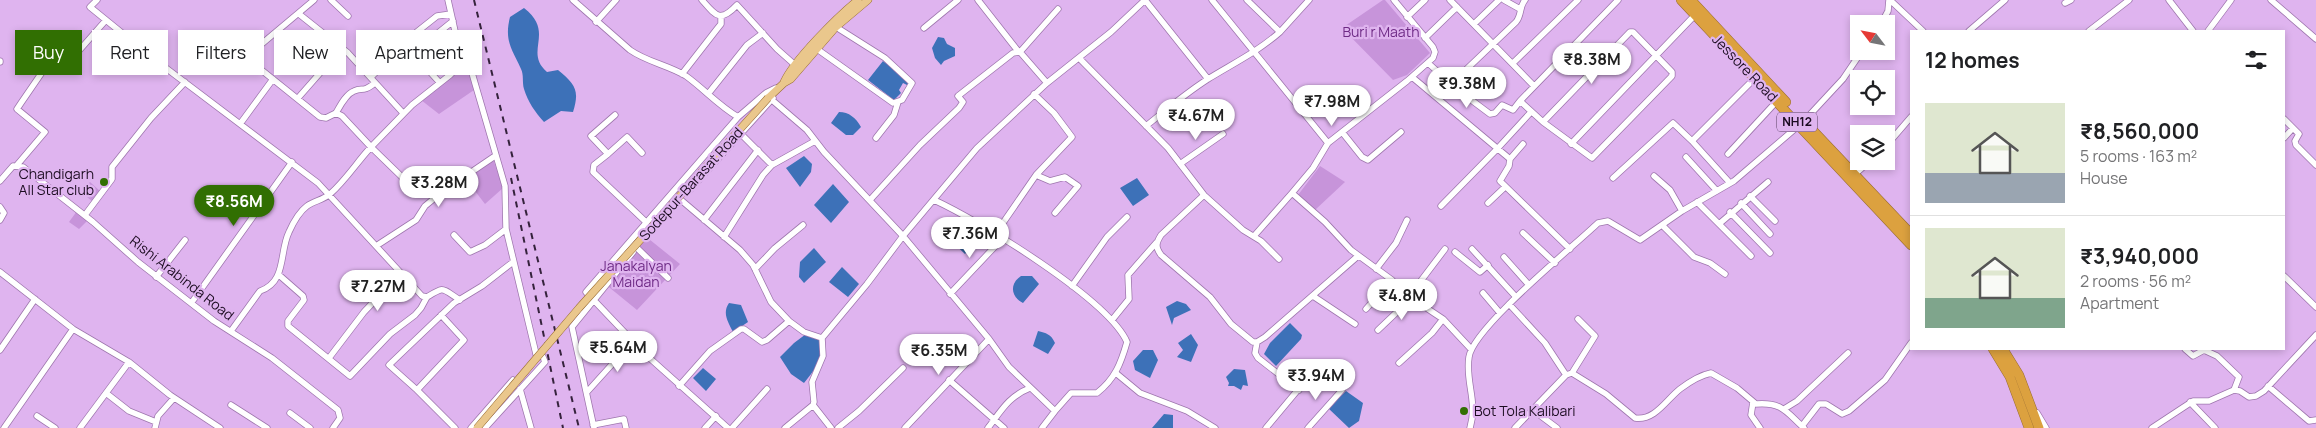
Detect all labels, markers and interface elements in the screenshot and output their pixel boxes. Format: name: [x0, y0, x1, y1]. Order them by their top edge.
north arrow: [1850, 15, 1895, 60]
map controls: [1850, 15, 1895, 170]
park label: Buri r Maath: [1342, 22, 1420, 41]
chip: Buy: [15, 30, 82, 75]
chip: Rent: [92, 30, 168, 75]
chip: Filters: [178, 30, 264, 75]
chip: New: [274, 30, 346, 75]
chip: Apartment: [356, 30, 482, 75]
street label: Jessore Road: [1708, 30, 1782, 105]
pin: ₹8.38M: [1551, 42, 1633, 85]
text: 12 homes: [1925, 46, 2020, 74]
icon: filters: [2242, 46, 2270, 74]
text: ₹8.38M: [1563, 48, 1621, 70]
pin: ₹9.38M: [1426, 66, 1508, 109]
button: locate: [1850, 70, 1895, 115]
text: ₹9.38M: [1438, 72, 1496, 94]
pin: ₹7.98M: [1291, 84, 1373, 127]
text: ₹7.98M: [1304, 90, 1360, 112]
pin: ₹4.67M: [1155, 98, 1237, 141]
text: ₹4.67M: [1168, 104, 1224, 126]
road number: NH12: [1777, 112, 1817, 132]
text: ₹8,560,000: [2080, 117, 2199, 145]
street label: Sodepur-Barasat Road: [635, 123, 747, 244]
icon: home: [1965, 123, 2025, 183]
button: layers: [1850, 125, 1895, 170]
text: 5 rooms · 163 m²: [2080, 145, 2197, 167]
place label: Chandigarh All Star club: [19, 164, 94, 199]
pin: ₹3.28M: [398, 166, 480, 208]
text: House: [2080, 167, 2128, 189]
text: ₹3.28M: [410, 171, 468, 193]
marker: Chandigarh All Star club: [98, 176, 110, 188]
pin: ₹8.56M: [193, 184, 275, 227]
text: ₹8.56M: [205, 190, 263, 212]
pin: ₹7.36M: [929, 216, 1011, 259]
text: ₹7.36M: [942, 222, 998, 244]
street label: Rishi Arabinda Road: [126, 231, 238, 324]
text: ₹3,940,000: [2080, 242, 2199, 270]
icon: home: [1965, 248, 2025, 308]
park label: Janakalyan Maidan: [600, 256, 672, 291]
pin: ₹7.27M: [337, 270, 419, 312]
text: 2 rooms · 56 m²: [2080, 270, 2191, 292]
text: ₹7.27M: [351, 275, 405, 297]
pin: ₹4.8M: [1367, 278, 1437, 321]
text: ₹4.8M: [1378, 284, 1426, 306]
text: Apartment: [2080, 292, 2159, 314]
pin: ₹5.64M: [577, 330, 659, 373]
pin: ₹6.35M: [898, 334, 980, 376]
text: ₹5.64M: [589, 336, 647, 358]
text: ₹6.35M: [910, 339, 968, 361]
pin: ₹3.94M: [1275, 358, 1357, 401]
text: ₹3.94M: [1287, 364, 1345, 386]
place label: Bot Tola Kalibari: [1474, 401, 1576, 420]
marker: Bot Tola Kalibari: [1458, 405, 1470, 417]

